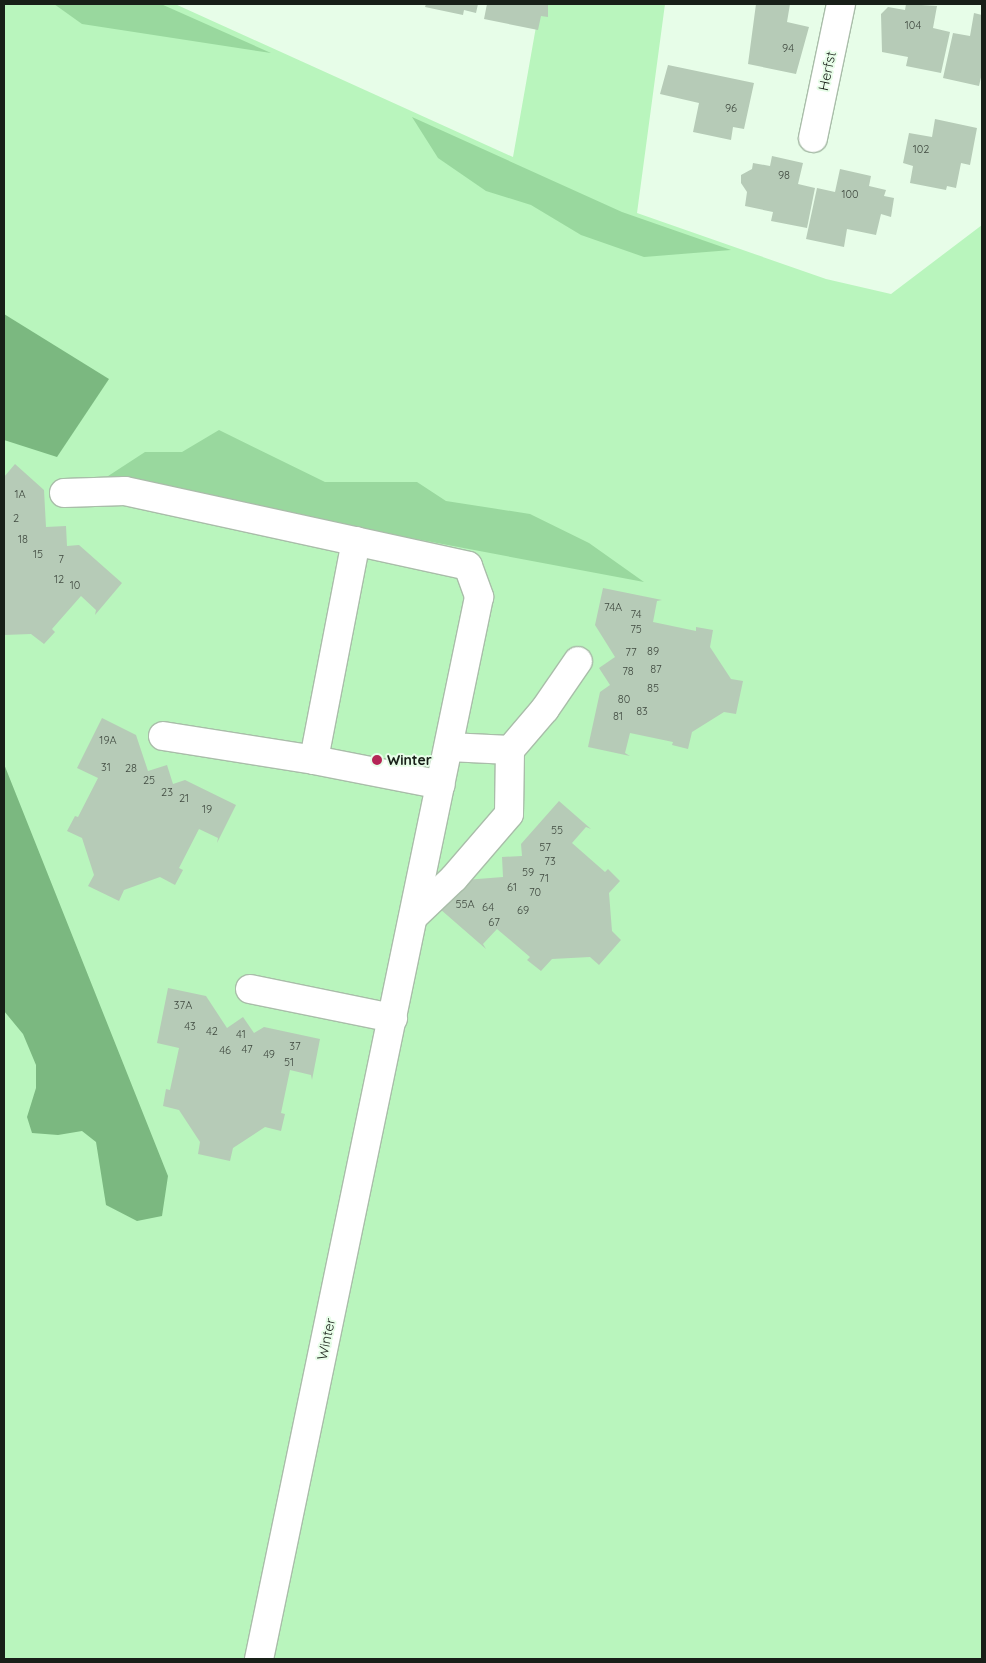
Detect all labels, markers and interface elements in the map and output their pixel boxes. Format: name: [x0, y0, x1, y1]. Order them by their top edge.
house number: 104: [905, 18, 921, 32]
house number: 94: [782, 41, 794, 55]
street label: Herfst: [815, 50, 839, 92]
house number: 96: [725, 101, 737, 115]
house number: 102: [913, 142, 929, 156]
house number: 98: [778, 168, 790, 182]
house number: 100: [841, 187, 859, 201]
house number: 1A: [14, 487, 26, 501]
house number: 2: [13, 511, 19, 525]
house number: 18: [18, 532, 28, 546]
house number: 15: [33, 547, 43, 561]
house number: 7: [58, 552, 64, 566]
house number: 12: [54, 572, 64, 586]
house number: 10: [70, 578, 80, 592]
house number: 74A: [604, 600, 622, 614]
house number: 74: [631, 607, 641, 621]
house number: 75: [630, 622, 642, 636]
house number: 89: [647, 644, 659, 658]
house number: 77: [625, 645, 637, 659]
house number: 87: [650, 662, 662, 676]
house number: 78: [622, 664, 634, 678]
house number: 85: [647, 681, 659, 695]
house number: 80: [618, 692, 630, 706]
house number: 83: [636, 704, 648, 718]
house number: 81: [613, 709, 623, 723]
house number: 19A: [99, 733, 117, 747]
place label: Winter: [387, 752, 432, 768]
marker: Winter: [371, 754, 383, 766]
house number: 31: [101, 760, 111, 774]
house number: 28: [125, 761, 137, 775]
house number: 25: [143, 773, 155, 787]
house number: 23: [161, 785, 173, 799]
house number: 21: [179, 791, 189, 805]
house number: 19: [202, 802, 212, 816]
house number: 55: [551, 823, 563, 837]
house number: 57: [539, 840, 551, 854]
house number: 73: [544, 854, 556, 868]
house number: 59: [522, 865, 534, 879]
house number: 71: [539, 871, 549, 885]
house number: 61: [507, 880, 517, 894]
house number: 70: [529, 885, 541, 899]
house number: 55A: [455, 897, 475, 911]
house number: 64: [482, 900, 494, 914]
house number: 69: [517, 903, 529, 917]
house number: 67: [488, 915, 500, 929]
house number: 37A: [174, 998, 192, 1012]
house number: 43: [184, 1019, 196, 1033]
house number: 42: [206, 1024, 218, 1038]
house number: 41: [236, 1027, 246, 1041]
house number: 37: [289, 1039, 301, 1053]
house number: 47: [241, 1042, 253, 1056]
house number: 46: [219, 1043, 231, 1057]
house number: 49: [263, 1047, 275, 1061]
house number: 51: [284, 1055, 294, 1069]
street label: Winter: [313, 1316, 339, 1362]

